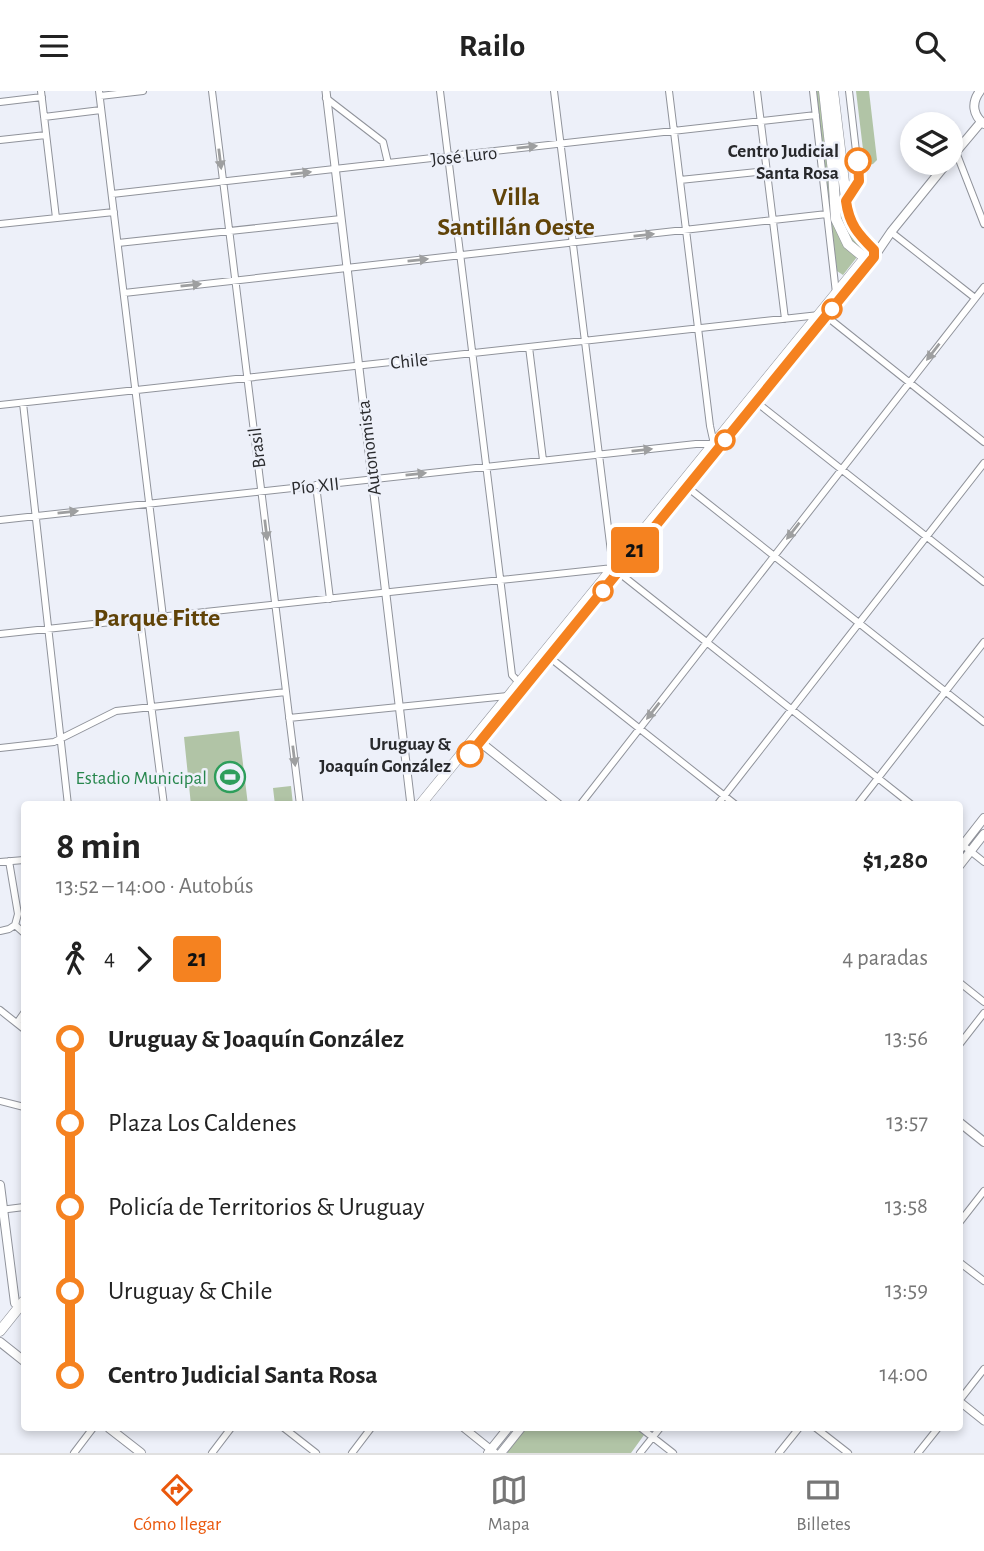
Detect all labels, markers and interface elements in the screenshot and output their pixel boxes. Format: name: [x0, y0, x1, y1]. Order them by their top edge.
icon: menu: [35, 27, 73, 65]
icon: search: [911, 27, 949, 65]
text: Railo: [459, 30, 525, 62]
map controls: [900, 112, 963, 175]
button: layers: [900, 112, 963, 175]
one-way arrow: [516, 142, 538, 153]
place label: Centro Judicial Santa Rosa: [728, 142, 839, 183]
street label: José Luro: [430, 144, 498, 169]
one-way arrow: [215, 148, 226, 170]
marker: Centro Judicial Santa Rosa: [845, 148, 871, 174]
one-way arrow: [290, 167, 312, 178]
district label: Villa Santillán Oeste: [437, 184, 595, 240]
one-way arrow: [633, 229, 655, 240]
one-way arrow: [407, 254, 429, 265]
one-way arrow: [181, 279, 203, 290]
unlabelled marker: [822, 299, 842, 319]
one-way arrow: [927, 343, 941, 361]
street label: Chile: [389, 350, 429, 373]
street label: Autonomista: [354, 399, 385, 497]
street label: Brasil: [246, 426, 269, 469]
unlabelled marker: [715, 430, 735, 450]
one-way arrow: [631, 444, 653, 455]
one-way arrow: [405, 469, 427, 480]
street label: Pío XII: [290, 475, 340, 498]
one-way arrow: [57, 507, 79, 518]
one-way arrow: [261, 520, 272, 542]
one-way arrow: [786, 522, 801, 540]
line badge: 21: [604, 527, 666, 573]
text: 21: [625, 538, 645, 562]
unlabelled marker: [593, 581, 613, 601]
district label: Parque Fitte: [94, 605, 220, 631]
one-way arrow: [646, 701, 661, 719]
place label: Uruguay & Joaquín González: [319, 735, 451, 776]
marker: Uruguay & Joaquín González: [457, 741, 483, 767]
one-way arrow: [288, 745, 299, 767]
sports icon: Estadio Municipal: [213, 760, 247, 794]
place label: Estadio Municipal: [76, 769, 207, 788]
text: 8 min: [56, 828, 141, 866]
text: $1,280: [862, 847, 928, 873]
text: 13:52 – 14:00 · Autobús: [56, 875, 254, 898]
icon: walk: [56, 940, 94, 978]
icon: forward: [125, 940, 163, 978]
text: 4: [104, 947, 115, 970]
text: 21: [187, 947, 207, 971]
text: 4 paradas: [842, 947, 928, 970]
text: Uruguay & Joaquín González: [108, 1026, 404, 1052]
text: 13:56: [885, 1027, 928, 1050]
text: Plaza Los Caldenes: [108, 1110, 297, 1136]
text: 13:57: [886, 1111, 928, 1134]
text: Policía de Territorios & Uruguay: [108, 1194, 425, 1220]
text: 13:58: [885, 1195, 928, 1218]
text: Uruguay & Chile: [108, 1278, 272, 1304]
text: 13:59: [885, 1279, 928, 1302]
text: Centro Judicial Santa Rosa: [108, 1362, 378, 1388]
text: 14:00: [879, 1363, 928, 1386]
tab: Cómo llegar: [133, 1471, 221, 1536]
tab: Mapa: [488, 1471, 530, 1536]
tab: Billetes: [796, 1471, 851, 1536]

